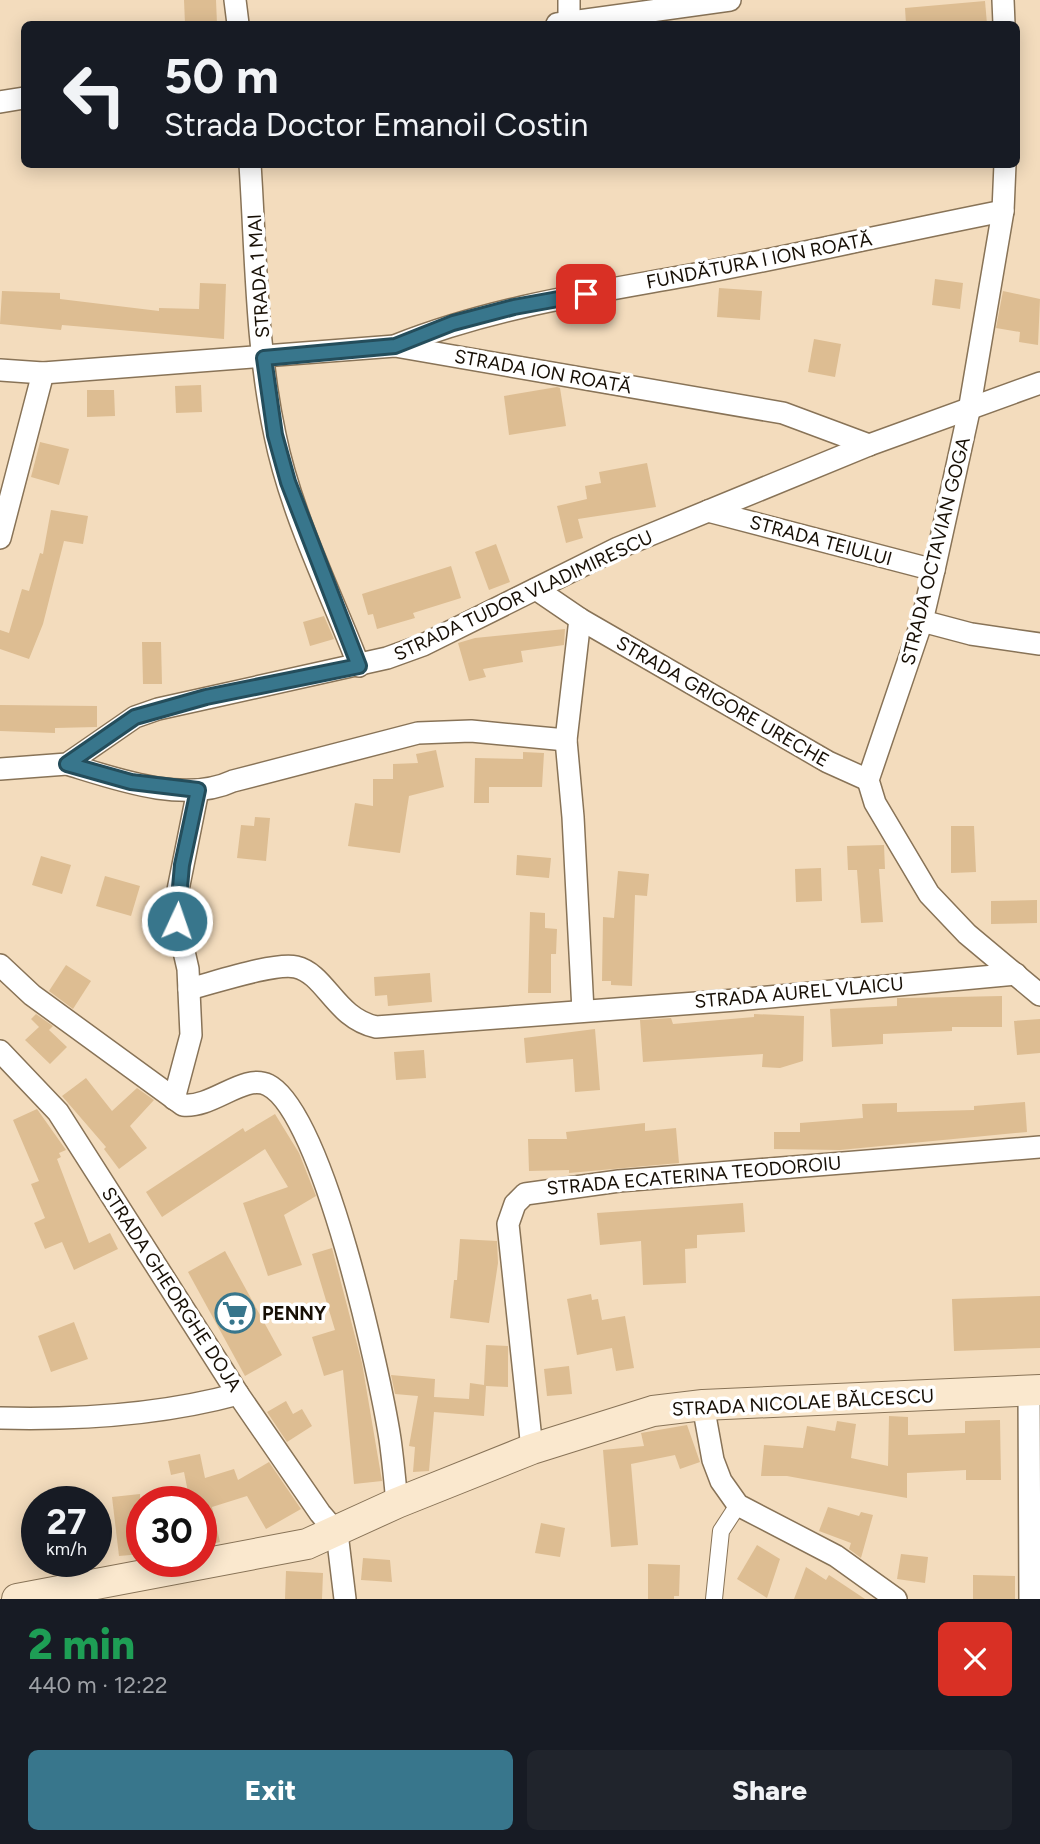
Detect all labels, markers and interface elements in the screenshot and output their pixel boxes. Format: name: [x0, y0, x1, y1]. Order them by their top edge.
text: 50 m: [164, 46, 279, 105]
icon: left: [49, 49, 140, 140]
text: Strada Doctor Emanoil Costin: [164, 106, 588, 144]
street label: STRADA 1 MAI: [243, 213, 274, 339]
street label: FUNDĂTURA I ION ROATĂ: [644, 227, 874, 294]
pin: [556, 264, 616, 324]
icon: arrive: [567, 275, 605, 313]
street label: STRADA ION ROATĂ: [453, 345, 633, 398]
street label: STRADA OCTAVIAN GOGA: [896, 435, 975, 668]
street label: STRADA TEIULUI: [747, 510, 895, 571]
street label: STRADA TUDOR VLADIMIRESCU: [390, 525, 656, 666]
street label: STRADA GRIGORE URECHE: [612, 631, 833, 772]
position arrow: [140, 884, 214, 958]
street label: STRADA AUREL VLAICU: [694, 972, 905, 1013]
street label: STRADA ECATERINA TEODOROIU: [546, 1151, 842, 1200]
street label: STRADA GHEORGHE DOJA: [97, 1183, 246, 1396]
supermarket icon: PENNY: [214, 1292, 256, 1334]
place label: PENNY: [262, 1302, 327, 1325]
street label: STRADA NICOLAE BĂLCESCU: [671, 1384, 935, 1421]
speed limit sign: 30: [126, 1486, 217, 1577]
text: 27: [47, 1501, 86, 1543]
text: km/h: [46, 1538, 87, 1560]
text: 2 min: [28, 1619, 135, 1670]
button: close: [938, 1622, 1012, 1696]
text: 440 m · 12:22: [28, 1671, 168, 1699]
button: Exit: [28, 1750, 513, 1830]
button: Share: [527, 1750, 1012, 1830]

